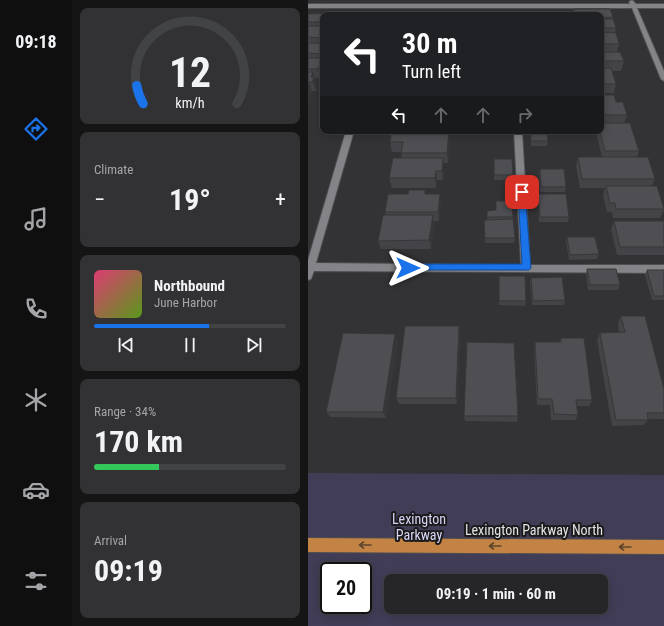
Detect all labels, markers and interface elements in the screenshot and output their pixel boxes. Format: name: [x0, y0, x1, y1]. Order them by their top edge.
text: 30 m: [402, 27, 458, 60]
icon: left: [336, 28, 388, 80]
text: 09:18: [15, 31, 57, 52]
text: 12: [169, 48, 211, 97]
text: Turn left: [402, 61, 461, 82]
text: km/h: [175, 94, 205, 110]
icon: left: [388, 104, 410, 126]
icon: ahead: [430, 104, 452, 126]
icon: ahead: [472, 104, 494, 126]
icon: right: [514, 104, 536, 126]
icon: directions: [22, 115, 50, 143]
text: Climate: [94, 162, 133, 177]
pin: [505, 175, 539, 209]
icon: arrive: [511, 181, 533, 203]
text: 19°: [169, 182, 211, 217]
text: −: [94, 187, 105, 212]
text: +: [275, 187, 286, 212]
icon: music: [22, 205, 50, 233]
position arrow: [387, 247, 429, 289]
text: Northbound: [154, 277, 225, 295]
icon: phone: [22, 295, 50, 323]
text: June Harbor: [154, 295, 217, 310]
icon: previous: [115, 334, 137, 356]
icon: pause: [179, 334, 201, 356]
icon: next: [243, 334, 265, 356]
icon: climate: [22, 386, 50, 414]
text: Range · 34%: [94, 404, 156, 419]
text: 170 km: [94, 424, 183, 459]
icon: car: [22, 476, 50, 504]
park label: Lexington Parkway: [392, 511, 446, 543]
street label: Lexington Parkway North: [465, 522, 603, 538]
text: Arrival: [94, 533, 127, 548]
one-way arrow: [359, 541, 372, 549]
one-way arrow: [489, 542, 502, 550]
one-way arrow: [619, 543, 632, 551]
text: 09:19: [94, 553, 163, 588]
speed limit sign: 20: [320, 562, 372, 614]
icon: filters: [22, 567, 50, 595]
text: 09:19 · 1 min · 60 m: [436, 585, 556, 603]

